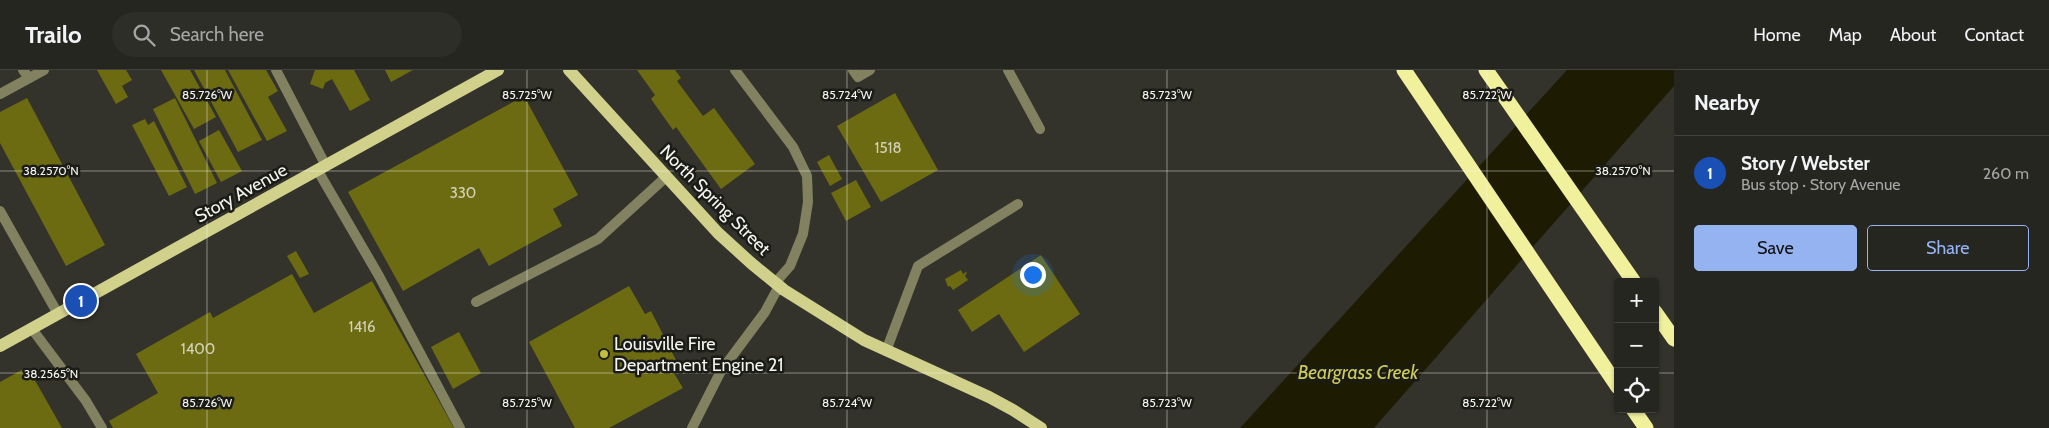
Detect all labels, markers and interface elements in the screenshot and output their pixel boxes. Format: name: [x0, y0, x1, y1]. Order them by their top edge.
search box: [112, 12, 462, 57]
text: Trailo: [25, 20, 82, 49]
icon: search: [130, 21, 158, 49]
text: Search here: [170, 23, 264, 46]
text: Home: [1753, 24, 1801, 46]
text: Map: [1829, 24, 1862, 46]
text: About: [1890, 24, 1936, 46]
text: Contact: [1964, 24, 2024, 46]
text: 85.726°W: [182, 87, 233, 102]
text: 85.725°W: [502, 87, 553, 102]
text: 85.724°W: [822, 87, 873, 102]
text: 85.723°W: [1142, 87, 1193, 102]
text: 85.722°W: [1462, 87, 1513, 102]
text: Nearby: [1694, 90, 1760, 115]
house number: 1518: [875, 139, 902, 157]
street label: North Spring Street: [655, 140, 775, 260]
text: Story / Webster: [1741, 152, 1870, 175]
street label: Story Avenue: [191, 159, 291, 227]
text: 38.2570°N: [23, 163, 79, 178]
text: 38.2570°N: [1595, 163, 1651, 178]
text: 1: [1707, 164, 1713, 183]
text: 260 m: [1983, 164, 2029, 183]
text: Bus stop · Story Avenue: [1741, 175, 1900, 194]
house number: 330: [450, 184, 476, 202]
button: Save: [1694, 225, 1857, 271]
button: Share: [1867, 225, 2029, 271]
your location: [1020, 262, 1046, 288]
map controls: [1614, 278, 1659, 413]
button: +: [1614, 278, 1659, 323]
pin: 1: [65, 282, 97, 320]
house number: 1416: [349, 318, 375, 336]
button: −: [1614, 323, 1659, 368]
place label: Louisville Fire Department Engine 21: [614, 333, 783, 376]
house number: 1400: [181, 340, 215, 358]
marker: Louisville Fire Department Engine 21: [598, 348, 610, 360]
water label: Beargrass Creek: [1298, 361, 1419, 384]
text: 38.2565°N: [24, 366, 78, 381]
button: locate: [1614, 368, 1659, 413]
text: 85.726°W: [182, 395, 233, 410]
text: 85.725°W: [502, 395, 553, 410]
text: 85.724°W: [822, 395, 873, 410]
text: 85.723°W: [1142, 395, 1193, 410]
text: 85.722°W: [1462, 395, 1513, 410]

